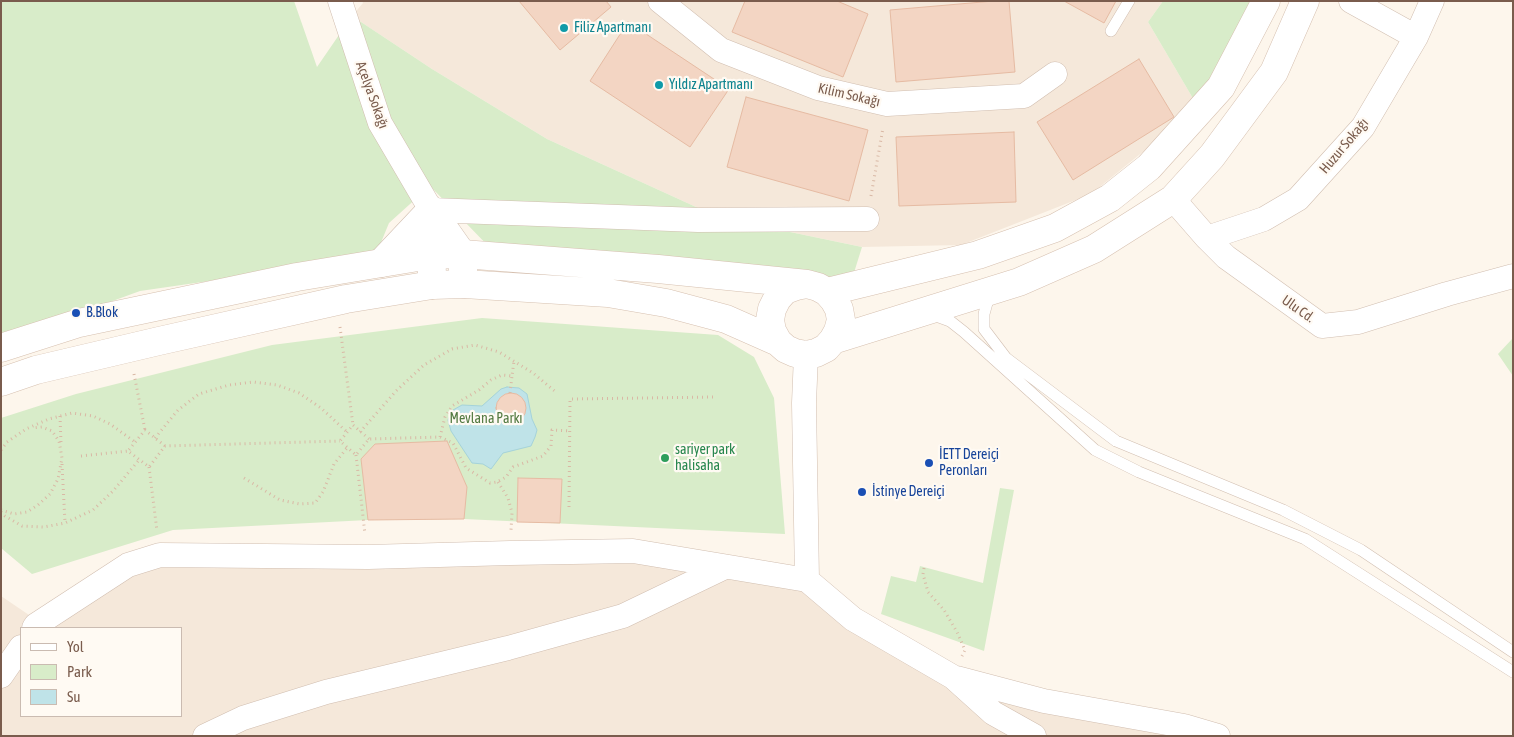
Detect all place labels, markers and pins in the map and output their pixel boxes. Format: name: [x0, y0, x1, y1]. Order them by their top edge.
place label: Filiz Apartmanı: [574, 20, 651, 36]
marker: Filiz Apartmanı: [558, 22, 570, 34]
place label: Yıldız Apartmanı: [669, 77, 753, 93]
marker: Yıldız Apartmanı: [653, 79, 665, 91]
place label: B.Blok: [86, 305, 118, 321]
marker: B.Blok: [70, 307, 82, 319]
place label: sariyer park halisaha: [675, 442, 735, 474]
place label: İETT Dereiçi Peronları: [939, 447, 999, 480]
marker: sariyer park halisaha: [659, 452, 671, 464]
marker: İETT Dereiçi Peronları: [923, 457, 935, 469]
place label: İstinye Dereiçi: [872, 484, 945, 500]
marker: İstinye Dereiçi: [856, 486, 868, 498]

